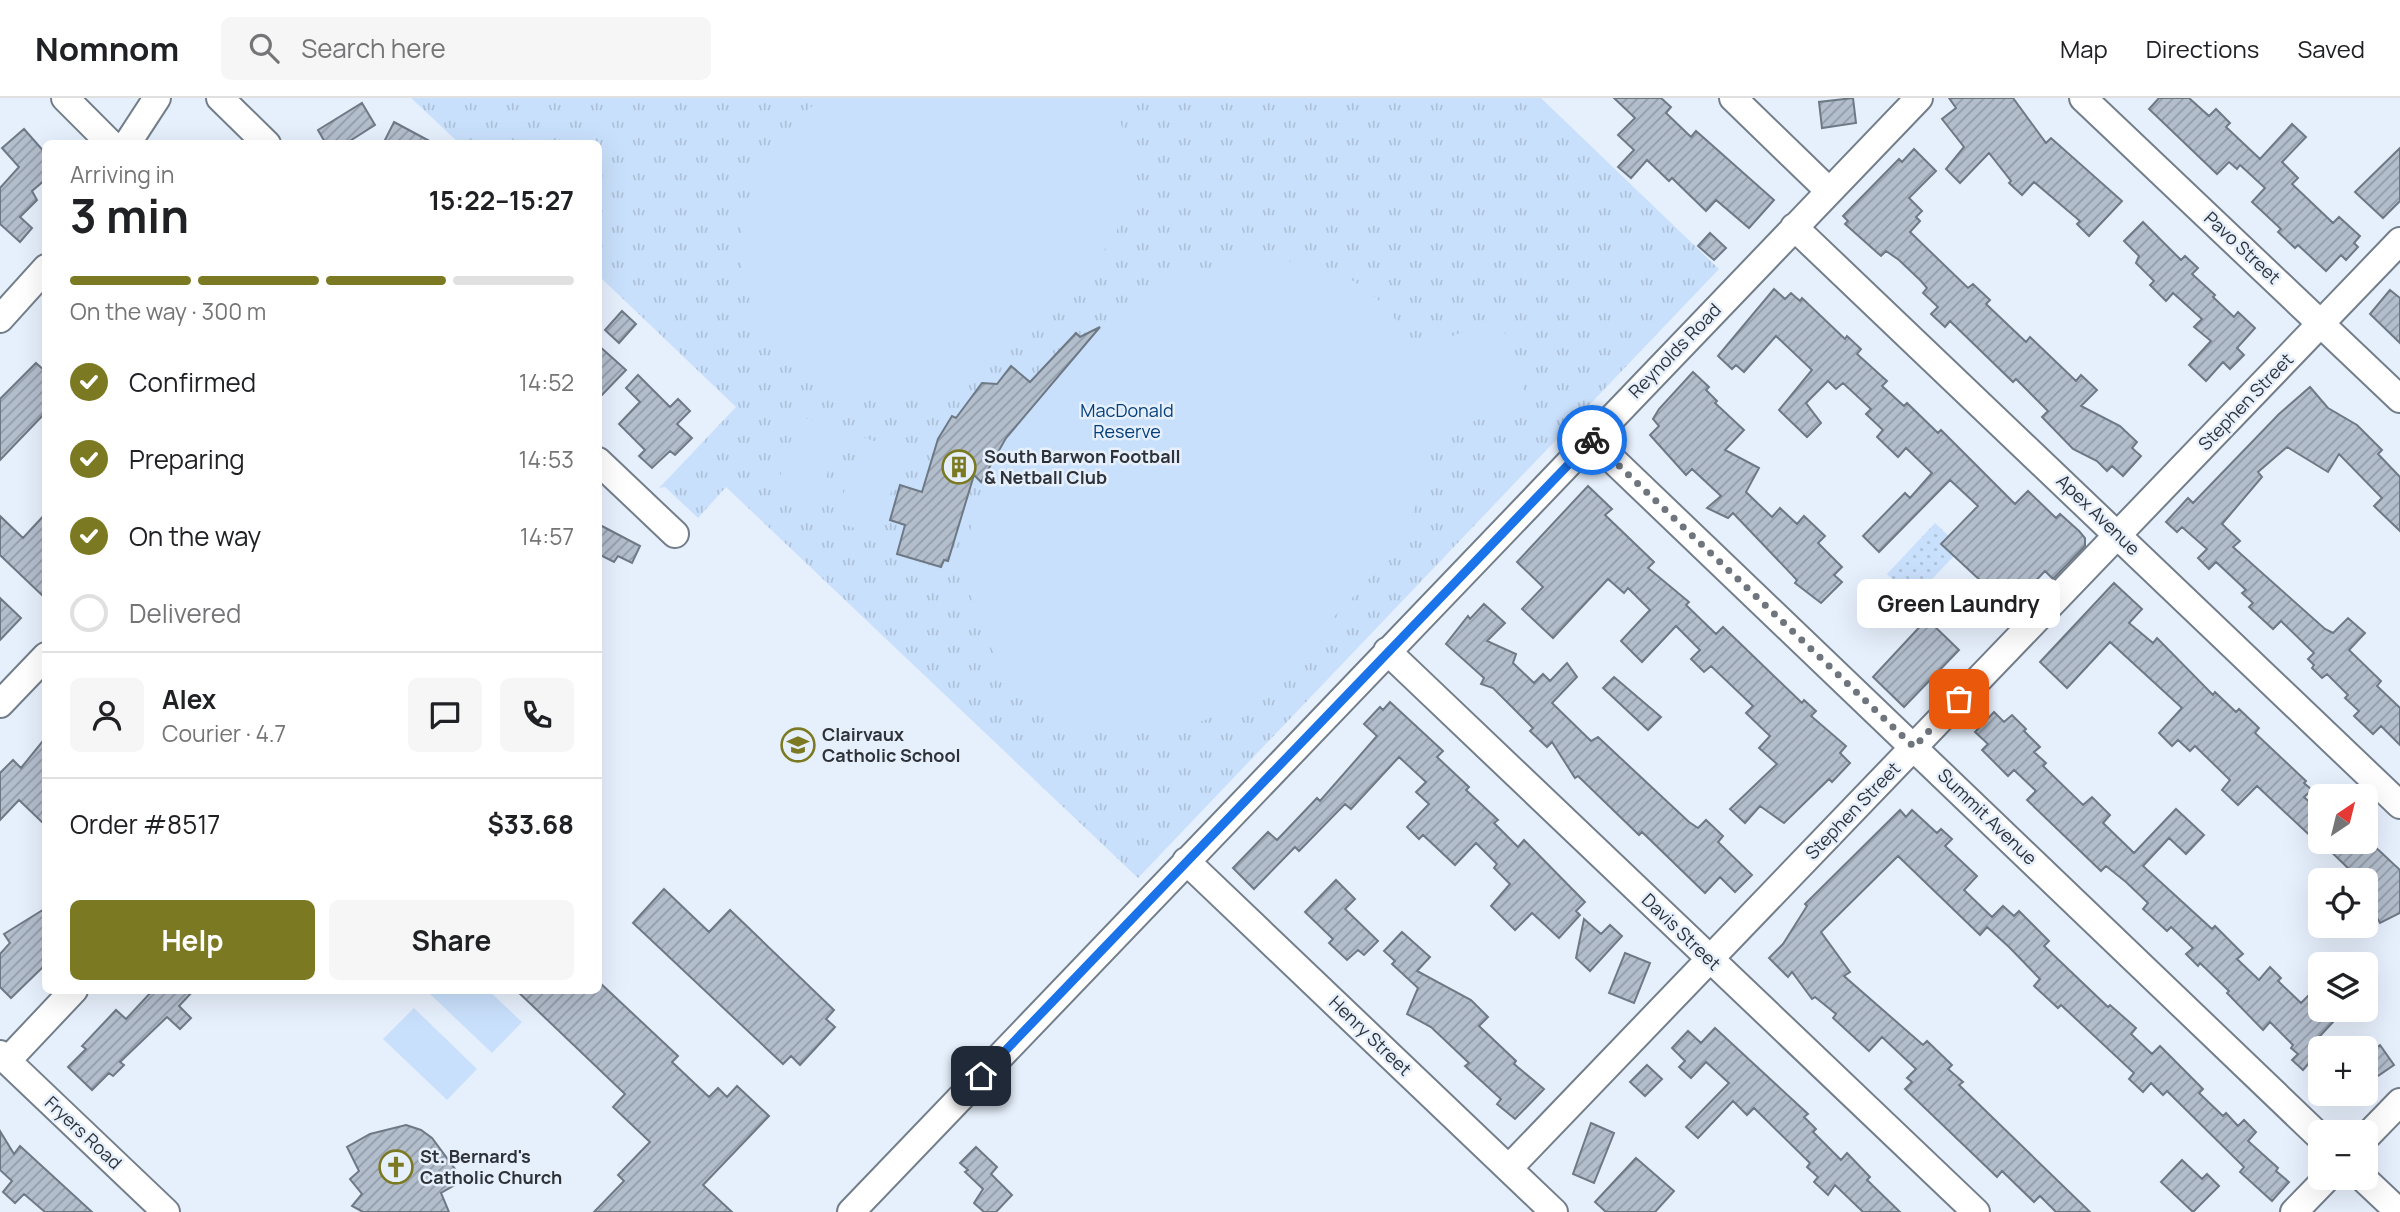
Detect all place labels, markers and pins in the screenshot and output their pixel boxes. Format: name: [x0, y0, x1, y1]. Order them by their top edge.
place label: South Barwon Football & Netball Club: [984, 444, 1181, 489]
building icon: South Barwon Football & Netball Club: [940, 448, 978, 486]
callout: Green Laundry: [1857, 580, 2060, 629]
pin: [1929, 669, 1989, 729]
place label: Clairvaux Catholic School: [822, 722, 961, 767]
school or university icon: Clairvaux Catholic School: [779, 726, 817, 764]
pin: [951, 1046, 1011, 1106]
place label: St. Bernard's Catholic Church: [420, 1144, 562, 1189]
church icon: St. Bernard's Catholic Church: [377, 1148, 415, 1186]

